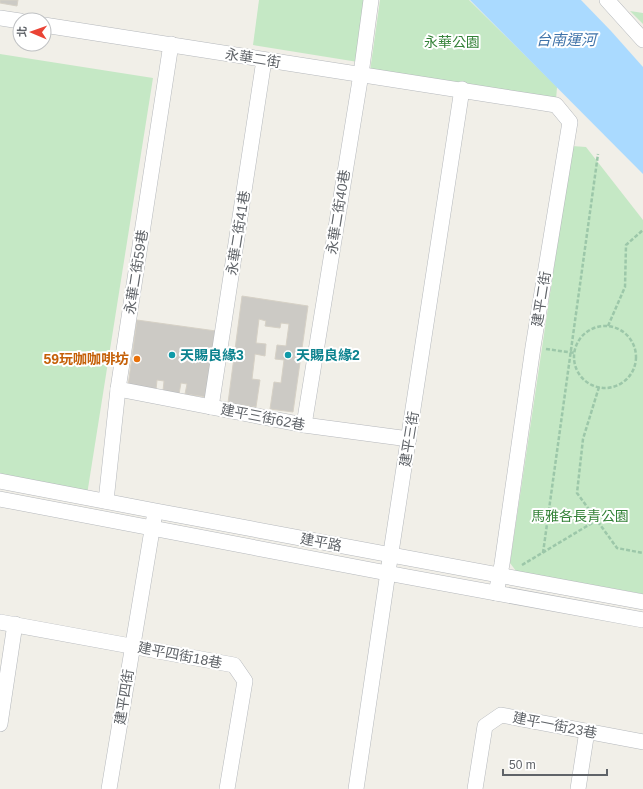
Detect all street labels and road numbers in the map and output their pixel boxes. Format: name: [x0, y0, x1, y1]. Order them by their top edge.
street label: 永華二街: [224, 46, 282, 70]
street label: 永華二街40巷: [323, 168, 353, 256]
street label: 永華二街41巷: [223, 189, 253, 277]
street label: 永華二街59巷: [121, 228, 151, 316]
street label: 建平二街: [529, 270, 553, 328]
street label: 建平三街62巷: [219, 401, 307, 433]
street label: 建平三街: [397, 410, 421, 468]
street label: 建平路: [299, 530, 343, 554]
street label: 建平四街18巷: [136, 639, 224, 671]
street label: 建平四街: [112, 668, 136, 726]
street label: 建平一街23巷: [511, 709, 599, 741]

